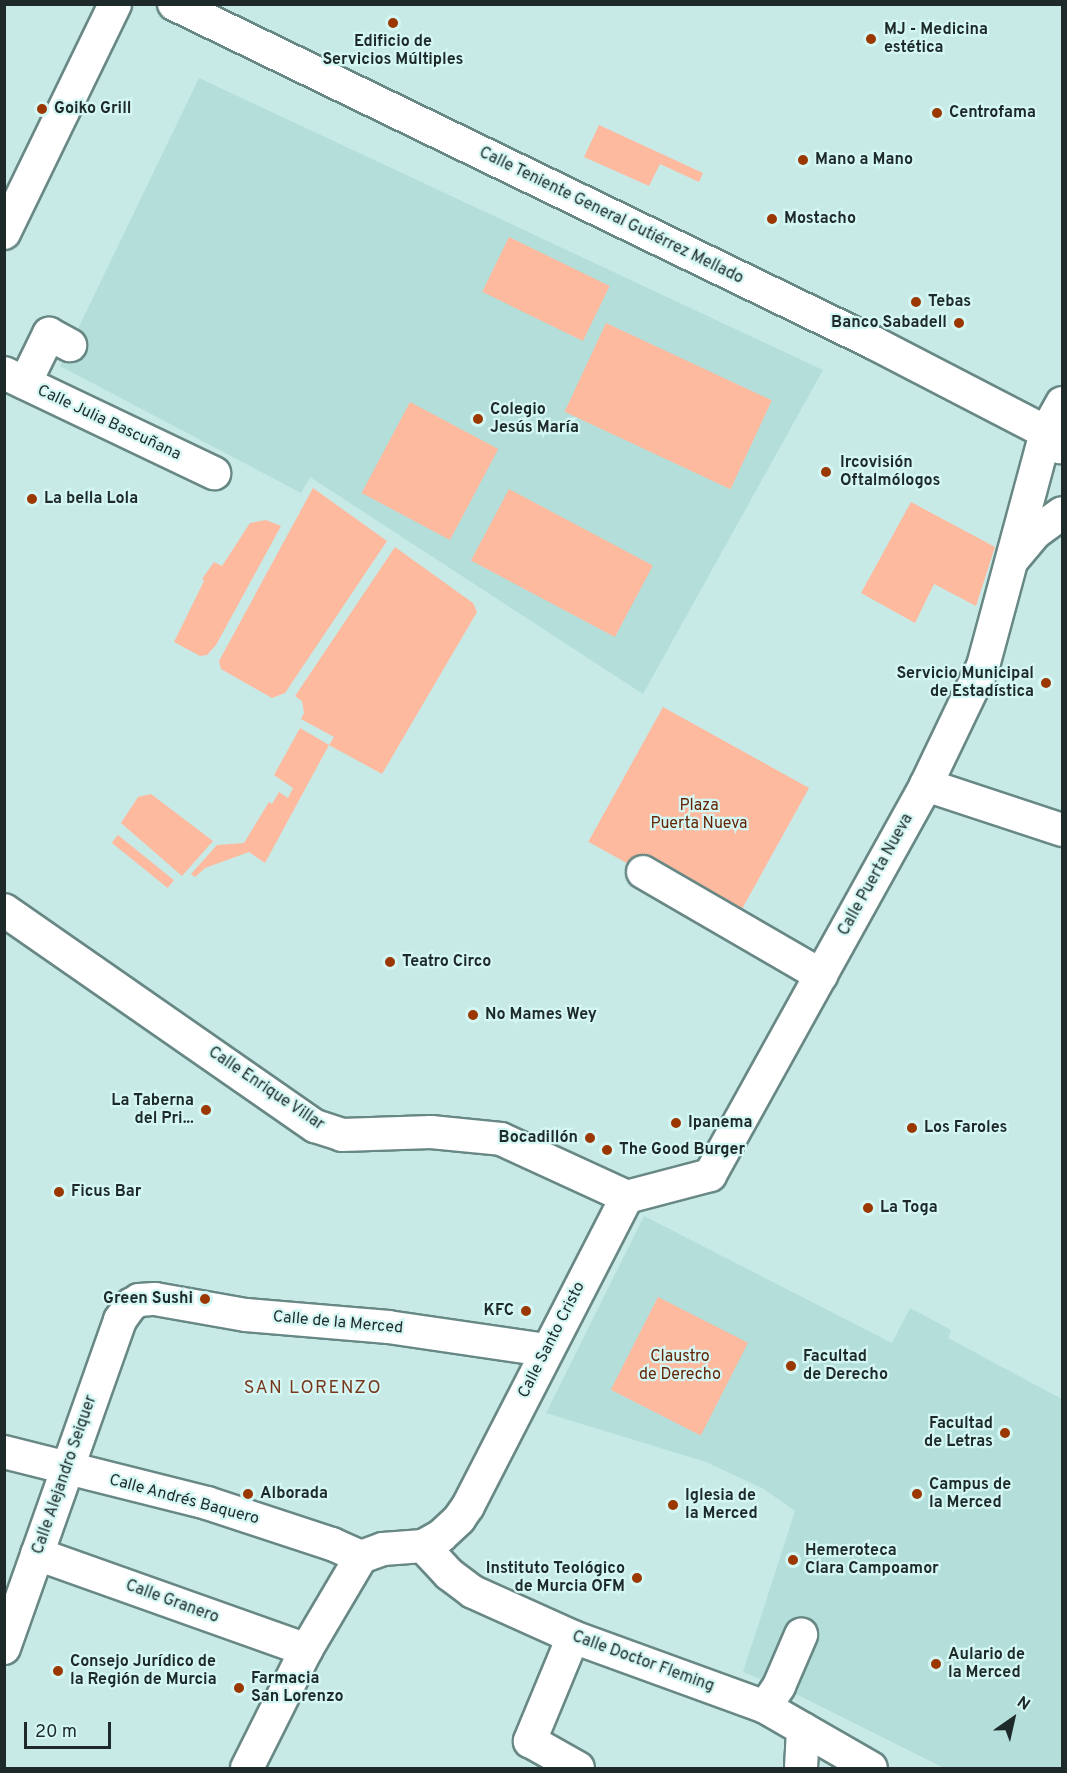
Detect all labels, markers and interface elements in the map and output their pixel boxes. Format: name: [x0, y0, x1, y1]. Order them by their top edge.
marker: Edificio de Servicios Múltiples: [386, 16, 400, 30]
place label: MJ - Medicina estética: [884, 20, 988, 58]
marker: MJ - Medicina estética: [862, 30, 880, 48]
place label: Edificio de Servicios Múltiples: [323, 32, 463, 70]
place label: Goiko Grill: [54, 99, 131, 119]
marker: Goiko Grill: [35, 102, 49, 116]
place label: Centrofama: [949, 103, 1036, 123]
marker: Centrofama: [930, 106, 944, 120]
street label: Calle Teniente General Gutiérrez Mellado: [475, 143, 747, 289]
place label: Mano a Mano: [815, 150, 913, 170]
marker: Mano a Mano: [796, 153, 810, 167]
place label: Mostacho: [784, 209, 856, 229]
marker: Mostacho: [765, 212, 779, 226]
place label: Tebas: [928, 292, 971, 312]
marker: Tebas: [909, 295, 923, 309]
place label: Banco Sabadell: [831, 313, 947, 333]
marker: Banco Sabadell: [952, 316, 966, 330]
street label: Calle Julia Bascuñana: [34, 381, 184, 465]
place label: Colegio Jesús María: [490, 400, 579, 438]
marker: Colegio Jesús María: [471, 412, 485, 426]
place label: Ircovisión Oftalmólogos: [840, 453, 940, 491]
marker: Ircovisión Oftalmólogos: [817, 463, 835, 481]
place label: La bella Lola: [44, 489, 138, 509]
marker: La bella Lola: [25, 492, 39, 506]
place label: Servicio Municipal de Estadística: [896, 664, 1034, 702]
marker: Servicio Municipal de Estadística: [1039, 676, 1053, 690]
park label: Plaza Puerta Nueva: [651, 796, 747, 834]
street label: Calle Puerta Nueva: [835, 811, 917, 939]
place label: Teatro Circo: [402, 952, 491, 972]
marker: Teatro Circo: [383, 955, 397, 969]
place label: No Mames Wey: [485, 1005, 597, 1025]
marker: No Mames Wey: [466, 1008, 480, 1022]
street label: Calle Enrique Villar: [204, 1043, 328, 1135]
place label: La Taberna del Pri...: [111, 1091, 194, 1129]
marker: La Taberna del Pri...: [199, 1103, 213, 1117]
place label: Ipanema: [688, 1113, 752, 1133]
marker: Ipanema: [669, 1116, 683, 1130]
place label: Los Faroles: [924, 1118, 1007, 1138]
marker: Los Faroles: [905, 1121, 919, 1135]
place label: Bocadillón: [499, 1128, 578, 1148]
marker: Bocadillón: [583, 1131, 597, 1145]
place label: The Good Burger: [619, 1140, 745, 1160]
marker: The Good Burger: [600, 1143, 614, 1157]
place label: Ficus Bar: [71, 1182, 141, 1202]
marker: Ficus Bar: [52, 1185, 66, 1199]
place label: La Toga: [880, 1198, 938, 1218]
marker: La Toga: [861, 1201, 875, 1215]
street label: Calle Santo Cristo: [514, 1279, 590, 1401]
place label: Green Sushi: [103, 1289, 193, 1309]
marker: Green Sushi: [198, 1292, 212, 1306]
place label: KFC: [484, 1301, 514, 1321]
marker: KFC: [519, 1304, 533, 1318]
street label: Calle de la Merced: [272, 1308, 404, 1338]
park label: Claustro de Derecho: [639, 1347, 721, 1385]
place label: Facultad de Derecho: [803, 1347, 888, 1385]
marker: Facultad de Derecho: [784, 1359, 798, 1373]
district label: SAN LORENZO: [244, 1378, 382, 1400]
street label: Calle Alejandro Seiquer: [29, 1393, 101, 1557]
place label: Facultad de Letras: [924, 1414, 993, 1452]
marker: Facultad de Letras: [998, 1426, 1012, 1440]
street label: Calle Andrés Baquero: [107, 1471, 261, 1529]
place label: Campus de la Merced: [929, 1475, 1011, 1513]
place label: Alborada: [260, 1484, 328, 1504]
place label: Iglesia de la Merced: [685, 1486, 758, 1524]
marker: Alborada: [241, 1487, 255, 1501]
marker: Campus de la Merced: [910, 1487, 924, 1501]
marker: Iglesia de la Merced: [666, 1498, 680, 1512]
place label: Hemeroteca Clara Campoamor: [805, 1541, 939, 1579]
marker: Hemeroteca Clara Campoamor: [786, 1553, 800, 1567]
place label: Instituto Teológico de Murcia OFM: [486, 1559, 625, 1597]
marker: Instituto Teológico de Murcia OFM: [630, 1571, 644, 1585]
street label: Calle Granero: [123, 1576, 221, 1628]
street label: Calle Doctor Fleming: [569, 1627, 717, 1697]
place label: Aulario de la Merced: [948, 1645, 1025, 1683]
place label: Consejo Jurídico de la Región de Murcia: [70, 1652, 217, 1690]
marker: Aulario de la Merced: [929, 1657, 943, 1671]
marker: Consejo Jurídico de la Región de Murcia: [51, 1664, 65, 1678]
place label: Farmacia San Lorenzo: [251, 1669, 344, 1707]
marker: Farmacia San Lorenzo: [232, 1681, 246, 1695]
north arrow: [983, 1689, 1043, 1749]
text: N: [1013, 1693, 1033, 1716]
scale bar: [27, 1710, 114, 1748]
text: 20 m: [35, 1721, 77, 1744]

